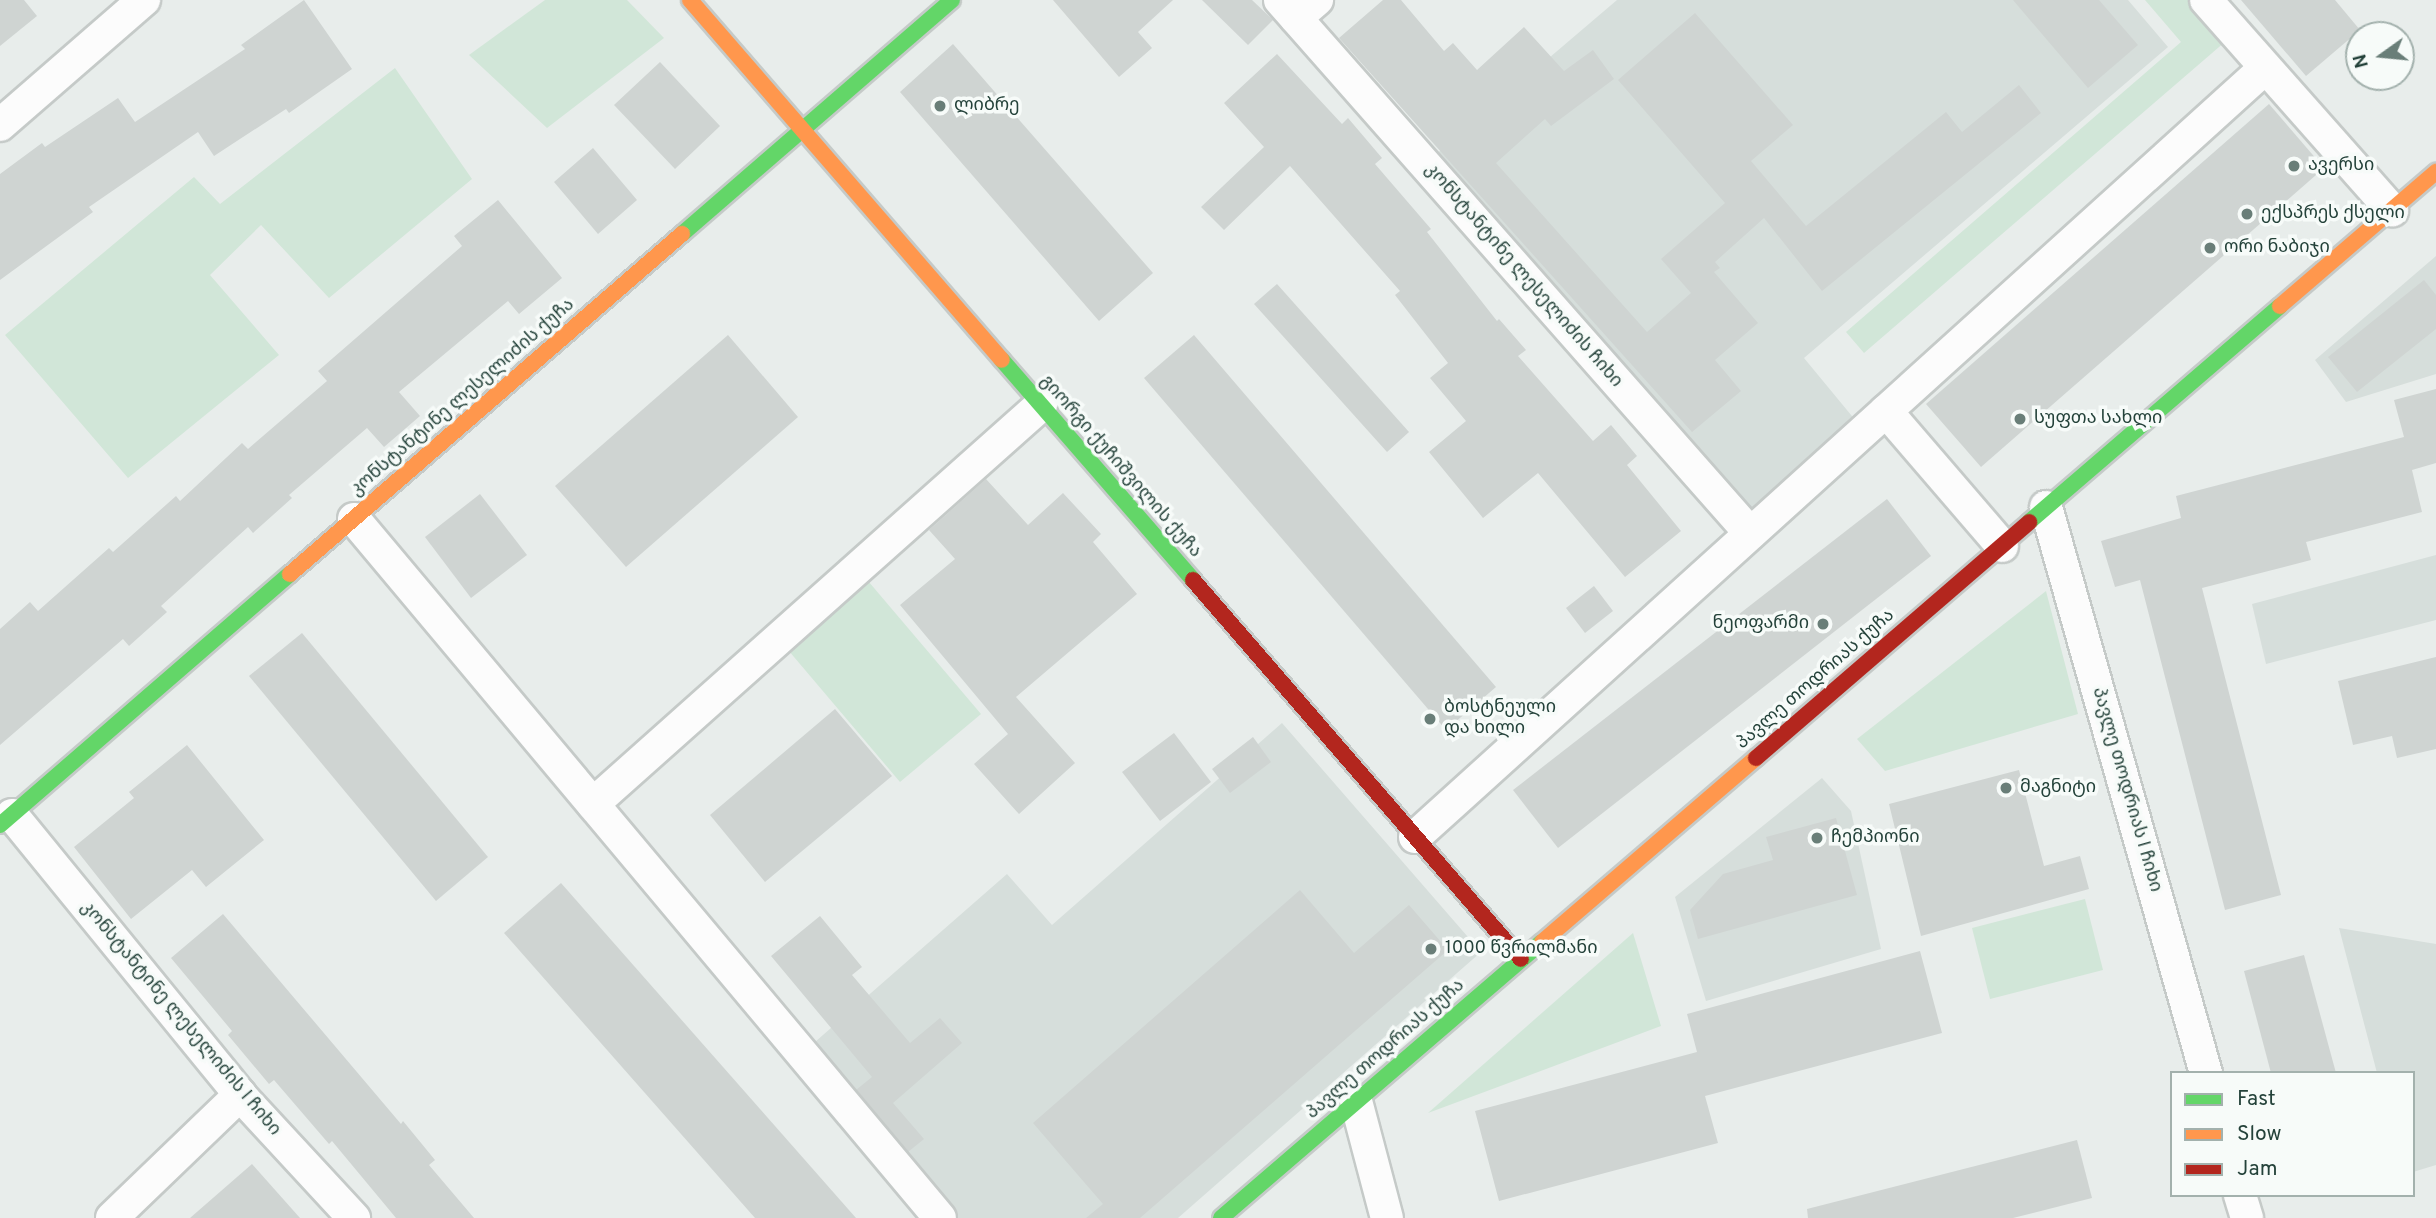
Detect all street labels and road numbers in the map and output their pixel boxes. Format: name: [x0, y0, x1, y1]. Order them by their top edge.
street label: კონსტანტინე ლესელიძის ჩიხი: [1420, 159, 1626, 393]
street label: კონსტანტინე ლესელიძის ქუჩა: [346, 295, 580, 501]
street label: გიორგი ქუჩიშვილის ქუჩა: [1035, 371, 1205, 563]
street label: პავლე თოდრიას ქუჩა: [1733, 605, 1899, 755]
street label: პავლე თოდრიას I ჩიხი: [2086, 685, 2166, 895]
street label: კონსტანტინე ლესელიძის I ჩიხი: [75, 897, 285, 1141]
street label: პავლე თოდრიას ქუჩა: [1303, 975, 1469, 1125]

